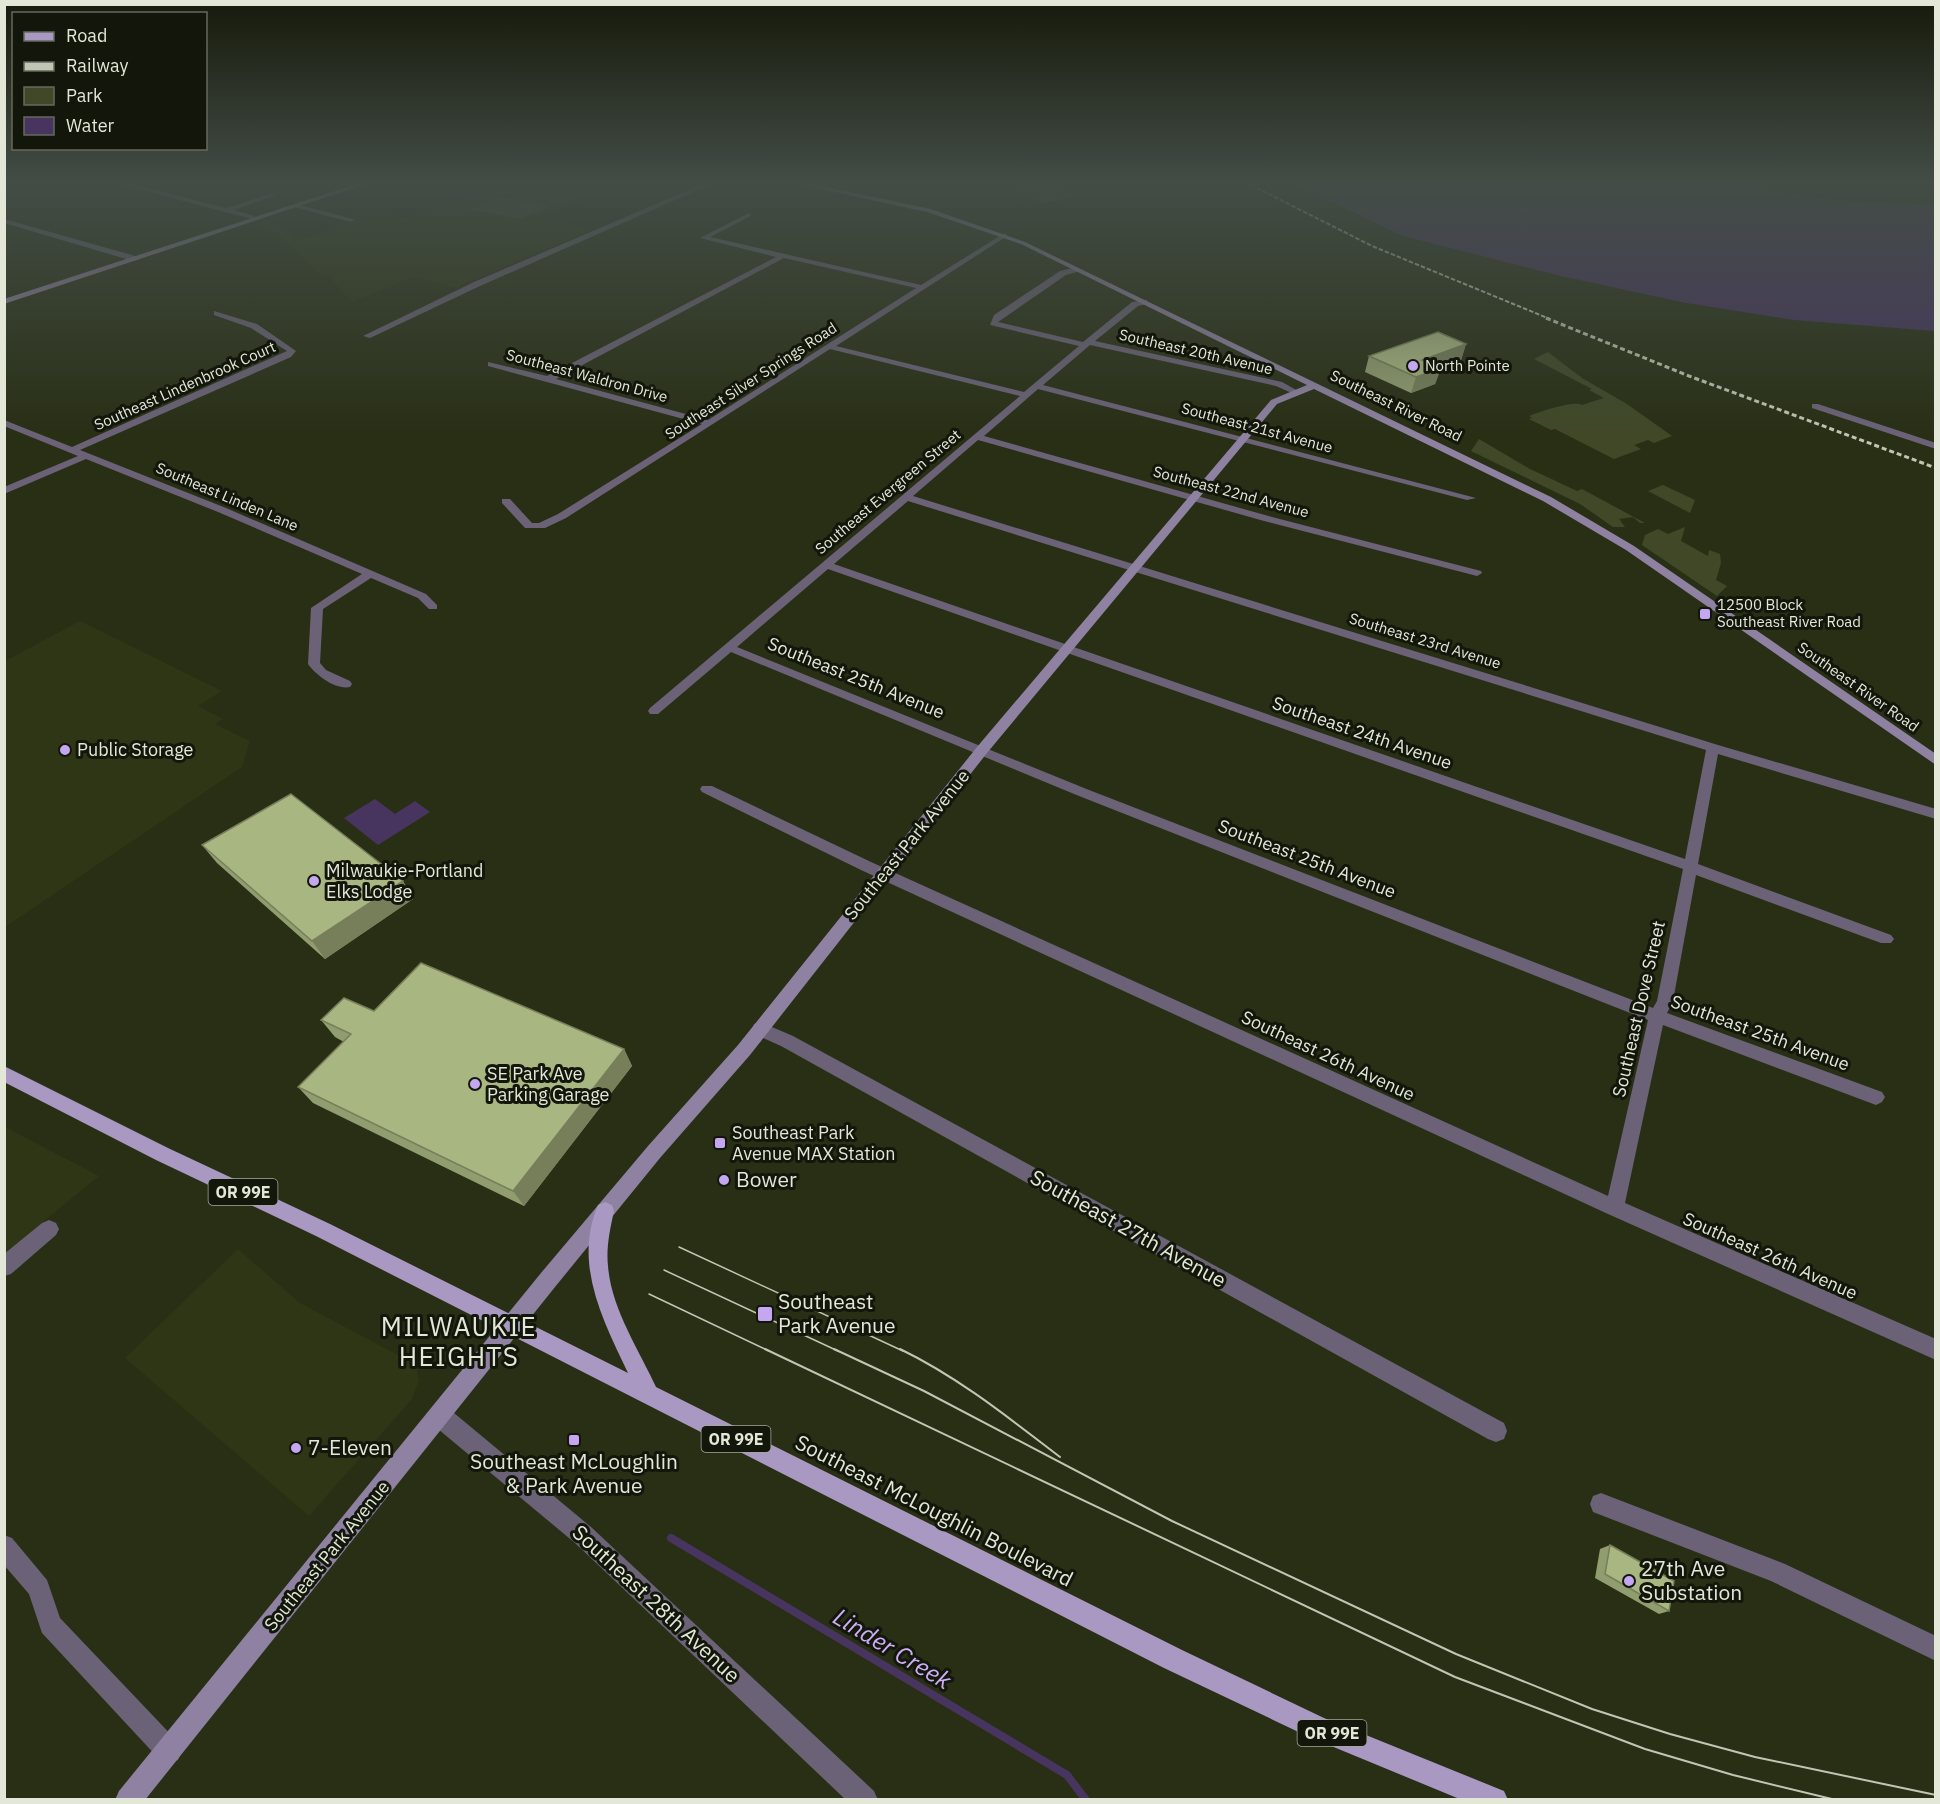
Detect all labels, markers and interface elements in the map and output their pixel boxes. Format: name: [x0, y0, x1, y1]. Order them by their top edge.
legend: [12, 12, 207, 150]
text: Road: [66, 24, 107, 47]
text: Railway: [66, 54, 128, 77]
text: Park: [66, 84, 103, 107]
text: Water: [66, 114, 115, 137]
street label: Southeast Silver Springs Road: [661, 318, 840, 443]
street label: Southeast 20th Avenue: [1117, 325, 1275, 378]
street label: Southeast Lindenbrook Court: [91, 337, 278, 434]
street label: Southeast Waldron Drive: [504, 345, 670, 406]
place label: North Pointe: [1425, 356, 1510, 375]
marker: North Pointe: [1406, 359, 1420, 373]
street label: Southeast River Road: [1327, 365, 1465, 446]
street label: Southeast 21st Avenue: [1179, 398, 1335, 457]
street label: Southeast Evergreen Street: [811, 425, 964, 558]
street label: Southeast Linden Lane: [153, 458, 301, 535]
street label: Southeast 22nd Avenue: [1151, 462, 1311, 521]
place label: 12500 Block Southeast River Road: [1717, 595, 1861, 631]
marker: 12500 Block Southeast River Road: [1698, 607, 1712, 621]
street label: Southeast 23rd Avenue: [1347, 608, 1503, 673]
street label: Southeast 25th Avenue: [764, 632, 948, 724]
street label: Southeast River Road: [1794, 637, 1923, 736]
street label: Southeast 24th Avenue: [1269, 691, 1455, 774]
place label: Public Storage: [77, 738, 194, 761]
marker: Public Storage: [58, 743, 72, 757]
street label: Southeast Park Avenue: [839, 765, 974, 925]
street label: Southeast 25th Avenue: [1215, 814, 1399, 903]
place label: Milwaukie-Portland Elks Lodge: [326, 859, 483, 903]
marker: Milwaukie-Portland Elks Lodge: [307, 874, 321, 888]
street label: Southeast Dove Street: [1607, 918, 1670, 1099]
street label: Southeast 25th Avenue: [1668, 989, 1853, 1076]
street label: Southeast 26th Avenue: [1238, 1005, 1419, 1106]
place label: SE Park Ave Parking Garage: [487, 1062, 610, 1106]
marker: SE Park Ave Parking Garage: [468, 1077, 482, 1091]
place label: Southeast Park Avenue MAX Station: [732, 1121, 895, 1165]
marker: Southeast Park Avenue MAX Station: [713, 1136, 727, 1150]
street label: Southeast 27th Avenue: [1026, 1163, 1231, 1294]
place label: Bower: [736, 1165, 797, 1193]
marker: Bower: [717, 1173, 731, 1187]
road number: OR 99E: [208, 1179, 278, 1205]
street label: Southeast 26th Avenue: [1679, 1207, 1861, 1304]
place label: Southeast Park Avenue: [778, 1287, 896, 1339]
marker: Southeast Park Avenue: [756, 1305, 774, 1323]
district label: MILWAUKIE HEIGHTS: [381, 1309, 537, 1373]
road number: OR 99E: [702, 1426, 771, 1452]
street label: Southeast McLoughlin Boulevard: [791, 1428, 1078, 1593]
place label: 7-Eleven: [308, 1433, 392, 1461]
marker: Southeast McLoughlin & Park Avenue: [567, 1433, 581, 1447]
marker: 7-Eleven: [289, 1441, 303, 1455]
place label: Southeast McLoughlin & Park Avenue: [470, 1447, 678, 1499]
street label: Southeast Park Avenue: [259, 1476, 394, 1636]
street label: Southeast 28th Avenue: [567, 1518, 747, 1689]
place label: 27th Ave Substation: [1641, 1554, 1742, 1606]
marker: 27th Ave Substation: [1622, 1574, 1636, 1588]
water label: Linder Creek: [828, 1600, 958, 1696]
road number: OR 99E: [1298, 1720, 1366, 1746]

